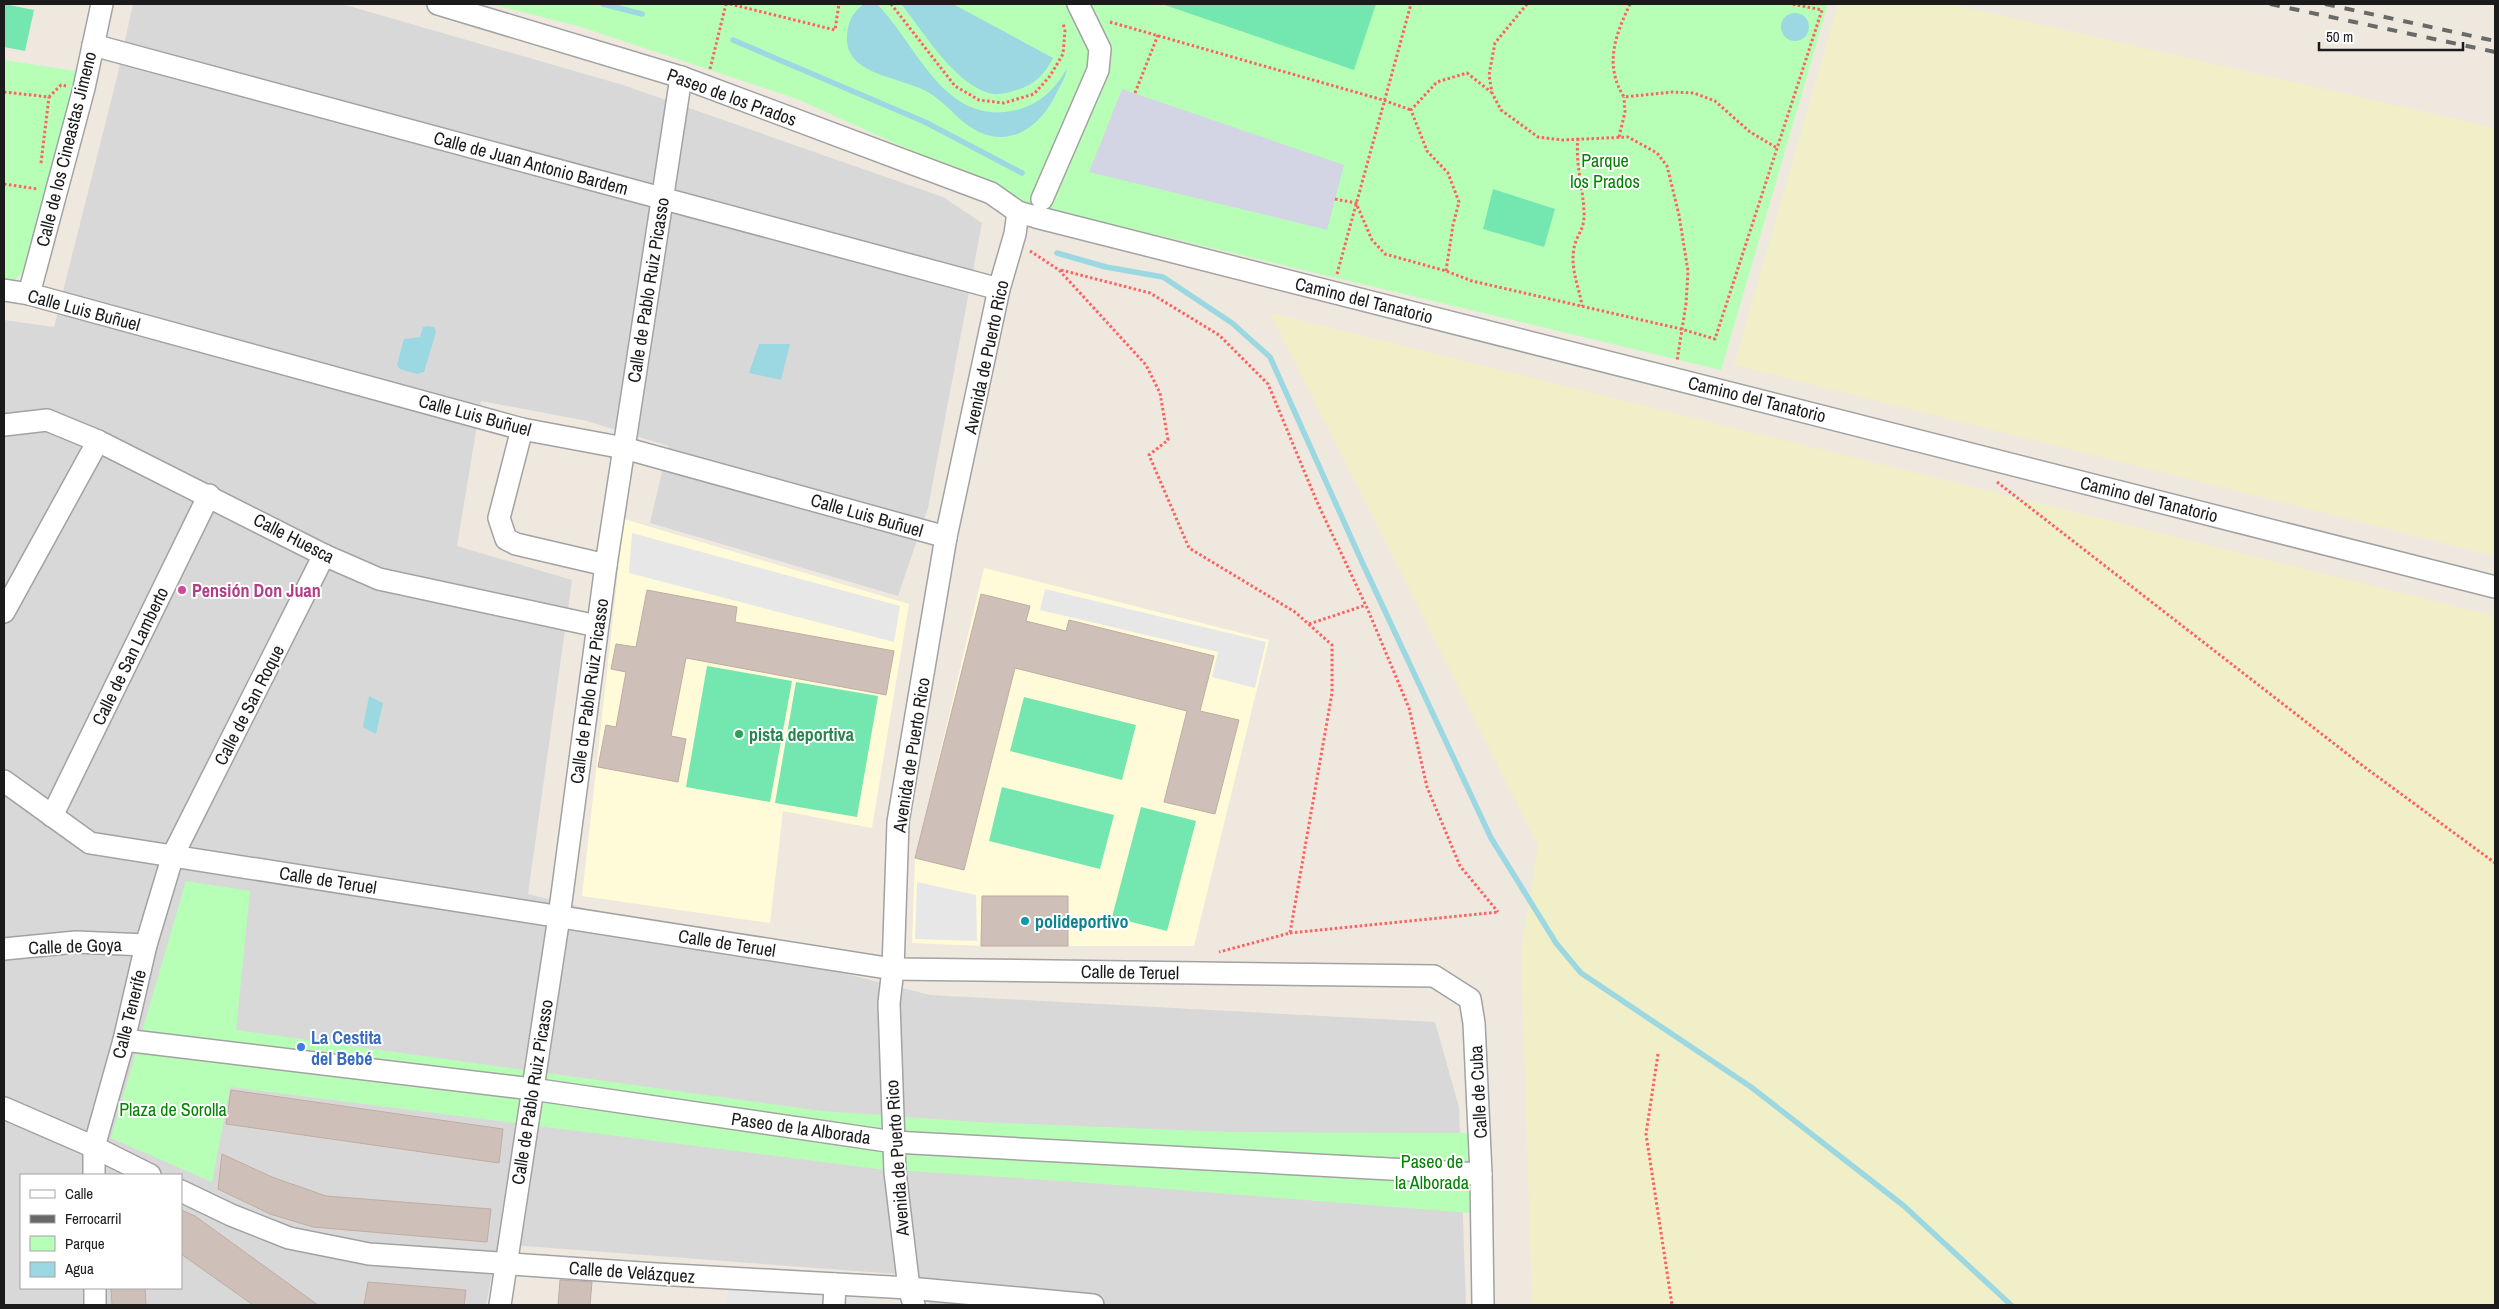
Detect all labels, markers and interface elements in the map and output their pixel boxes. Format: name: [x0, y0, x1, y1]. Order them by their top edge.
scale bar: [2319, 20, 2463, 52]
text: 50 m: [2326, 26, 2353, 47]
street label: Calle de los Cineastas Jimeno: [30, 49, 102, 249]
street label: Paseo de los Prados: [664, 62, 800, 132]
street label: Calle de Juan Antonio Bardem: [431, 125, 631, 201]
park label: Parque los Prados: [1570, 148, 1640, 194]
street label: Calle de Pablo Ruiz Picasso: [621, 196, 675, 384]
street label: Camino del Tanatorio: [1292, 271, 1436, 329]
street label: Avenida de Puerto Rico: [957, 278, 1014, 437]
street label: Calle Luis Buñuel: [25, 283, 143, 337]
street label: Camino del Tanatorio: [1685, 370, 1829, 428]
street label: Calle Luis Buñuel: [416, 388, 534, 442]
street label: Camino del Tanatorio: [2077, 470, 2221, 528]
street label: Calle Luis Buñuel: [808, 487, 926, 543]
street label: Calle Huesca: [249, 507, 339, 569]
place label: Pensión Don Juan: [192, 578, 321, 603]
street label: Calle de San Lamberto: [86, 583, 174, 729]
marker: Pensión Don Juan: [176, 584, 188, 596]
street label: Calle de Pablo Ruiz Picasso: [564, 597, 614, 785]
street label: Calle de San Roque: [208, 640, 290, 770]
street label: Avenida de Puerto Rico: [886, 676, 936, 835]
place label: pista deportiva: [749, 722, 855, 747]
marker: pista deportiva: [733, 728, 745, 740]
street label: Calle de Teruel: [278, 860, 378, 900]
place label: polideportivo: [1035, 909, 1129, 934]
marker: polideportivo: [1019, 915, 1031, 927]
street label: Calle de Teruel: [677, 923, 777, 963]
street label: Calle de Goya: [28, 932, 122, 960]
street label: Calle de Teruel: [1081, 959, 1179, 985]
street label: Calle Tenerife: [106, 967, 152, 1061]
street label: Calle de Pablo Ruiz Picasso: [505, 998, 559, 1186]
place label: La Cestita del Bebé: [311, 1025, 382, 1071]
marker: La Cestita del Bebé: [295, 1041, 307, 1053]
street label: Calle de Cuba: [1463, 1045, 1493, 1139]
street label: Avenida de Puerto Rico: [879, 1079, 915, 1238]
park label: Plaza de Sorolla: [119, 1097, 227, 1122]
street label: Paseo de la Alborada: [730, 1106, 872, 1150]
park label: Paseo de la Alborada: [1395, 1149, 1469, 1195]
legend: [20, 1174, 182, 1289]
text: Calle: [65, 1183, 93, 1204]
text: Ferrocarril: [65, 1208, 121, 1229]
text: Parque: [65, 1233, 105, 1254]
street label: Calle de Velázquez: [568, 1255, 696, 1289]
text: Agua: [64, 1258, 94, 1279]

